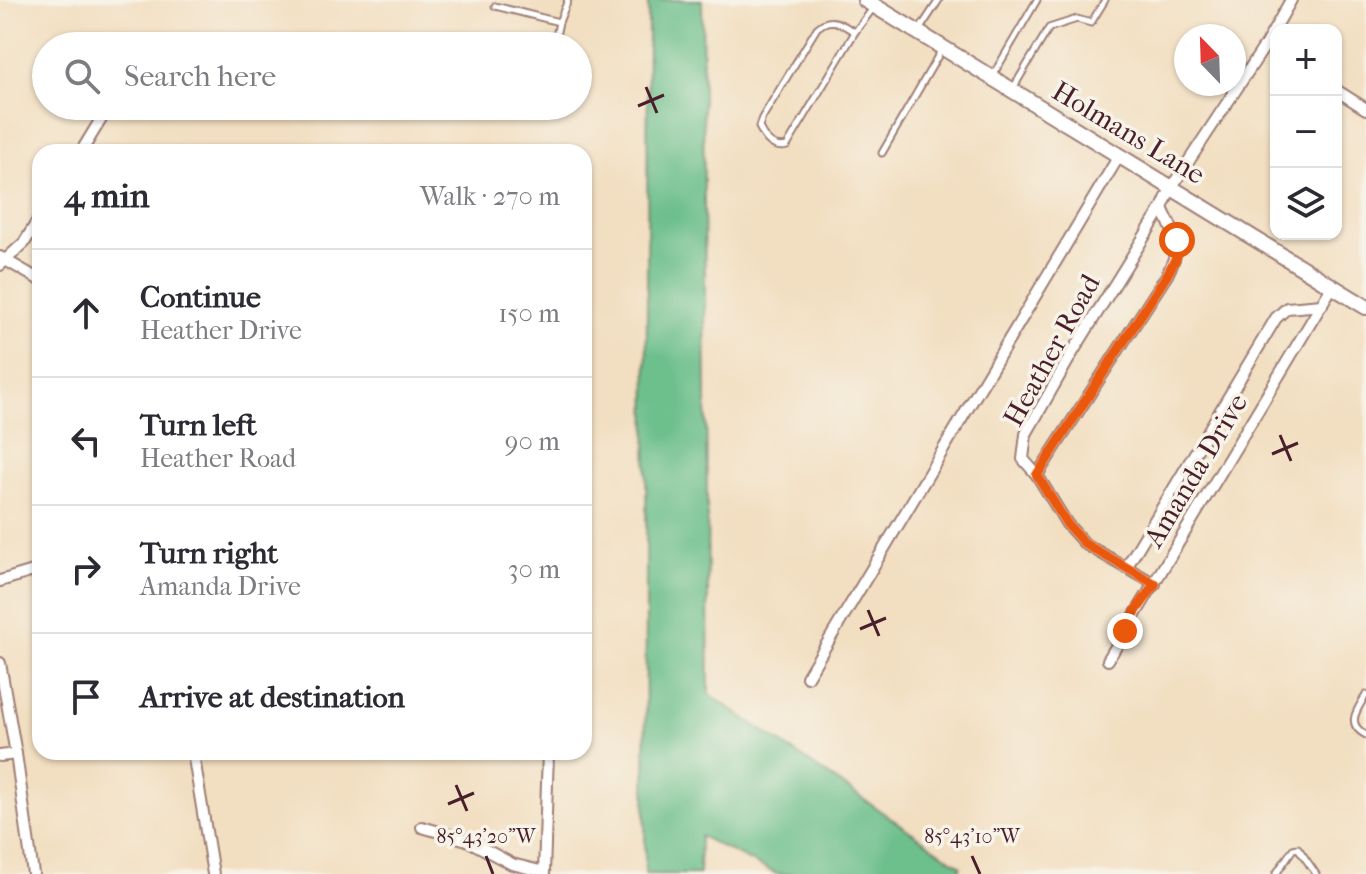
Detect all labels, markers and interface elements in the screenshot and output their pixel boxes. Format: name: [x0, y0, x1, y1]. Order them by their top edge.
north arrow: [1174, 24, 1246, 96]
map controls: [1270, 24, 1342, 240]
button: +: [1270, 24, 1342, 96]
search box: [32, 32, 592, 120]
icon: search: [60, 54, 104, 98]
text: Search here: [124, 59, 276, 94]
street label: Holmans Lane: [1046, 74, 1211, 191]
button: −: [1270, 96, 1342, 168]
button: layers: [1270, 168, 1342, 240]
text: 4 min: [64, 176, 149, 216]
text: Walk · 270 m: [420, 181, 560, 212]
route start: [1159, 222, 1195, 258]
street label: Heather Road: [996, 268, 1107, 432]
text: Continue: [140, 280, 261, 315]
icon: ahead: [64, 291, 108, 335]
text: 150 m: [498, 298, 560, 329]
text: Heather Drive: [140, 315, 302, 346]
street label: Amanda Drive: [1136, 387, 1254, 554]
text: Turn left: [140, 408, 257, 443]
icon: left: [64, 419, 108, 463]
text: 90 m: [505, 426, 560, 457]
text: Heather Road: [140, 443, 296, 474]
text: Turn right: [140, 536, 278, 571]
icon: right: [64, 547, 108, 591]
text: 30 m: [508, 554, 560, 585]
text: Amanda Drive: [140, 571, 301, 602]
route end: [1107, 613, 1143, 649]
icon: arrive: [64, 675, 108, 719]
text: Arrive at destination: [140, 680, 405, 715]
text: 85°43'20"W: [437, 825, 537, 848]
text: 85°43'10"W: [924, 825, 1021, 848]

